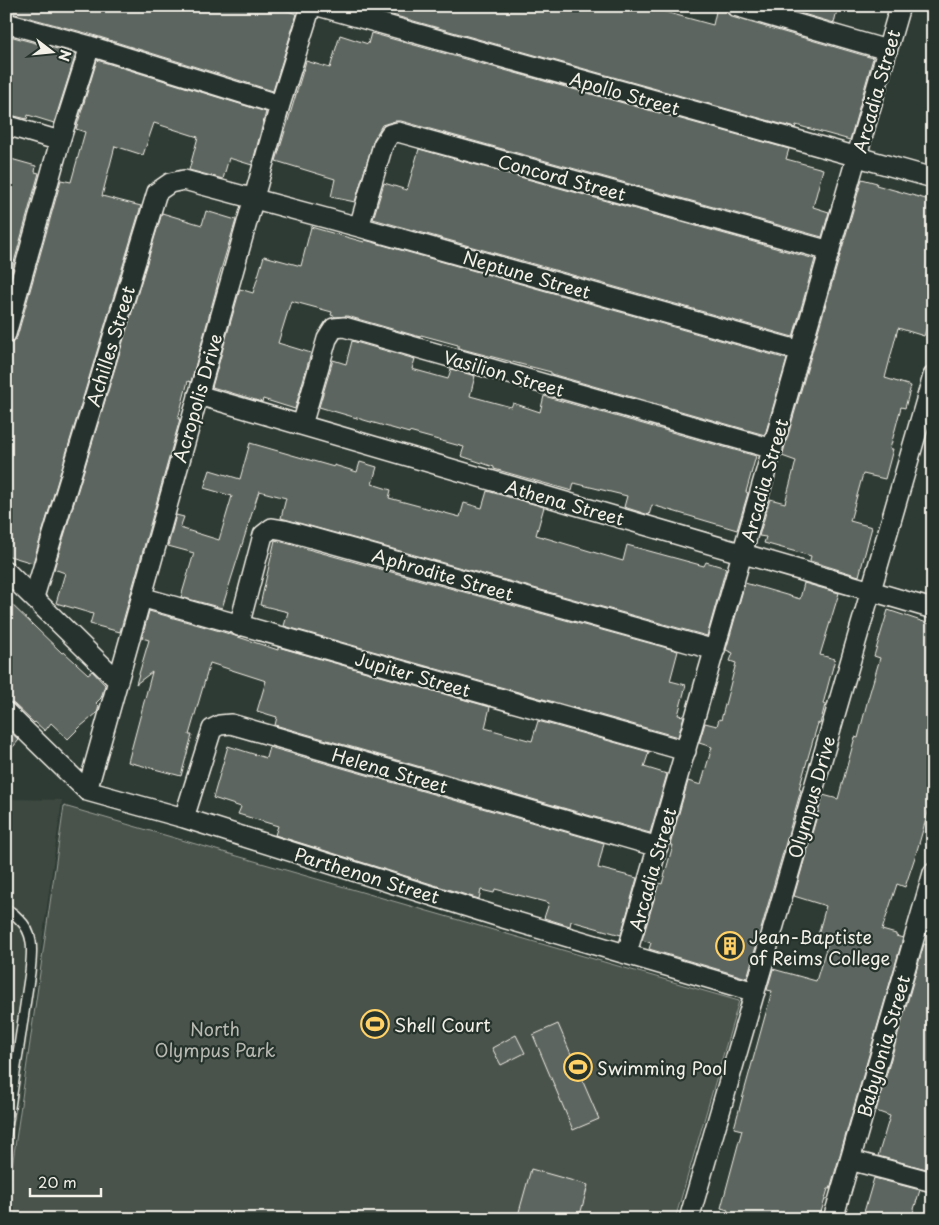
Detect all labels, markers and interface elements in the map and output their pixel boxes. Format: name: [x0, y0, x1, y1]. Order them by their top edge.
street label: Arcadia Street: [846, 26, 906, 156]
north arrow: [28, 28, 78, 78]
text: N: [53, 47, 77, 64]
street label: Apollo Street: [567, 64, 683, 122]
street label: Concord Street: [495, 147, 629, 207]
street label: Neptune Street: [460, 243, 594, 305]
street label: Achilles Street: [79, 282, 141, 410]
street label: Acropolis Drive: [166, 330, 228, 466]
street label: Vasilion Street: [440, 343, 568, 403]
street label: Arcadia Street: [734, 415, 794, 545]
street label: Athena Street: [502, 472, 628, 532]
street label: Aphrodite Street: [369, 541, 517, 607]
street label: Jupiter Street: [352, 645, 474, 703]
street label: Olympus Drive: [781, 733, 841, 861]
street label: Helena Street: [329, 741, 451, 799]
street label: Arcadia Street: [622, 804, 682, 934]
street label: Parthenon Street: [291, 840, 443, 910]
place label: Jean-Baptiste of Reims College: [749, 923, 890, 971]
building icon: Jean-Baptiste of Reims College: [715, 931, 745, 961]
street label: Babylonia Street: [850, 972, 916, 1120]
sports icon: Shell Court: [360, 1009, 390, 1039]
place label: Shell Court: [394, 1011, 491, 1038]
park label: North Olympus Park: [154, 1015, 276, 1063]
sports icon: Swimming Pool: [563, 1052, 593, 1082]
place label: Swimming Pool: [597, 1054, 727, 1081]
scale bar: [30, 1165, 101, 1197]
text: 20 m: [38, 1170, 77, 1193]

